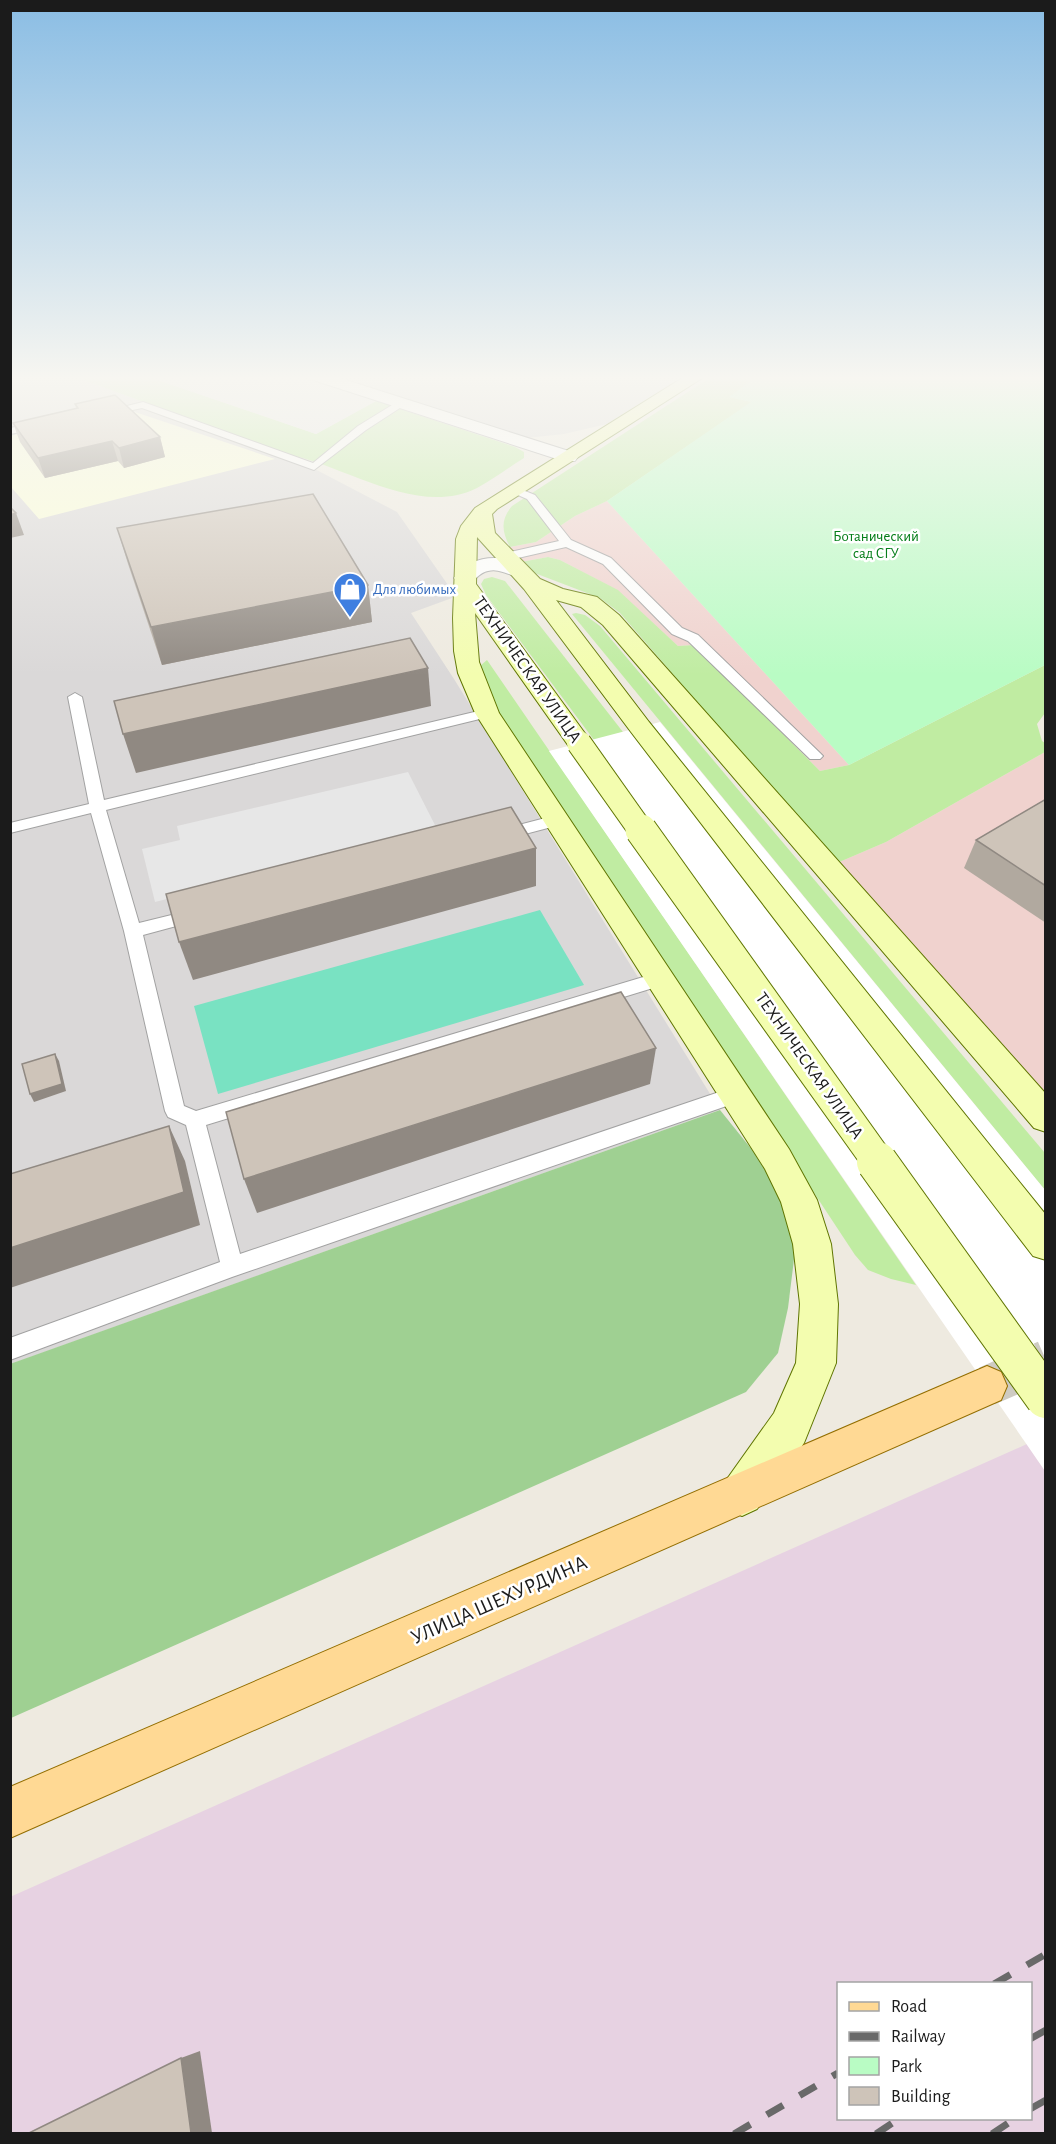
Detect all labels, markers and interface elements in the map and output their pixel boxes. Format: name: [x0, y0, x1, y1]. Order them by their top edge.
park label: Ботанический сад СГУ: [833, 529, 919, 561]
shop icon: Для любимых: [332, 571, 368, 618]
place label: Для любимых: [373, 582, 457, 597]
street label: ТЕХНИЧЕСКАЯ УЛИЦА: [470, 594, 585, 747]
street label: ТЕХНИЧЕСКАЯ УЛИЦА: [752, 990, 867, 1143]
street label: УЛИЦА ШЕХУРДИНА: [408, 1552, 590, 1648]
legend: [837, 1982, 1032, 2120]
text: Road: [891, 1998, 927, 2016]
text: Railway: [891, 2028, 946, 2046]
text: Park: [891, 2058, 923, 2076]
text: Building: [891, 2088, 951, 2106]

